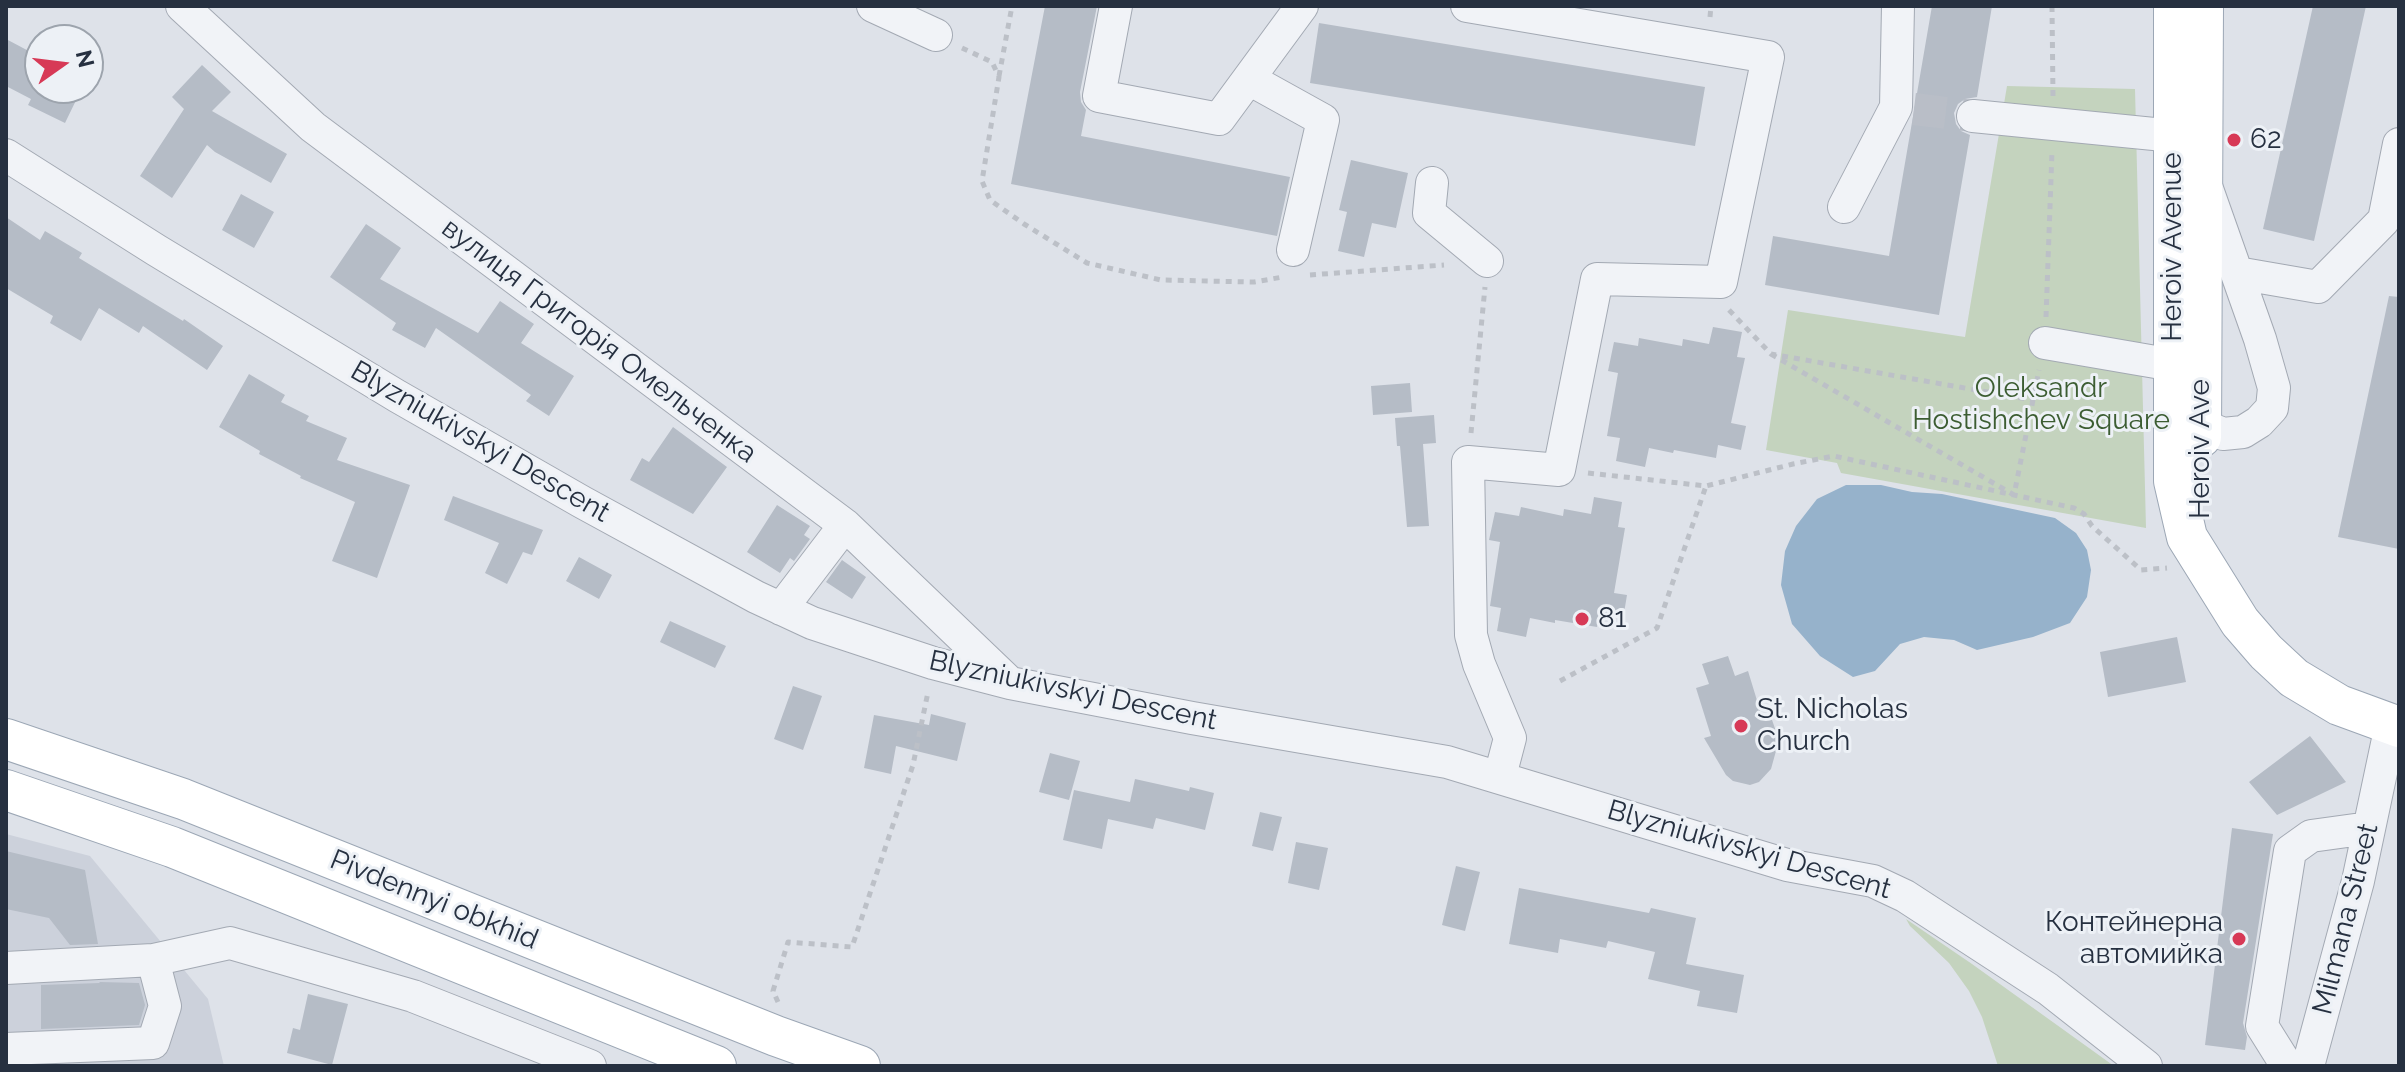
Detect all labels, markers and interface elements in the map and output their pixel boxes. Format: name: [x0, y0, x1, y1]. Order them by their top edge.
north arrow: [24, 24, 104, 104]
text: N: [71, 47, 100, 70]
place label: 62: [2250, 123, 2281, 157]
marker: 62: [2225, 131, 2243, 149]
street label: Heroiv Avenue: [2156, 152, 2190, 342]
street label: вулиця Григорія Омельченка: [435, 212, 763, 470]
street label: Blyzniukivskyi Descent: [345, 354, 615, 530]
park label: Oleksandr Hostishchev Square: [1912, 372, 2170, 438]
street label: Heroiv Ave: [2184, 379, 2218, 519]
place label: 81: [1598, 602, 1627, 636]
marker: 81: [1573, 610, 1591, 628]
street label: Blyzniukivskyi Descent: [926, 644, 1220, 738]
place label: St. Nicholas Church: [1757, 693, 1908, 759]
marker: St. Nicholas Church: [1732, 717, 1750, 735]
street label: Blyzniukivskyi Descent: [1603, 793, 1895, 907]
street label: Milmana Street: [2306, 820, 2386, 1018]
street label: Pivdennyi obkhid: [325, 843, 543, 957]
place label: Контейнерна автомийка: [2045, 906, 2223, 972]
marker: Контейнерна автомийка: [2230, 930, 2248, 948]

